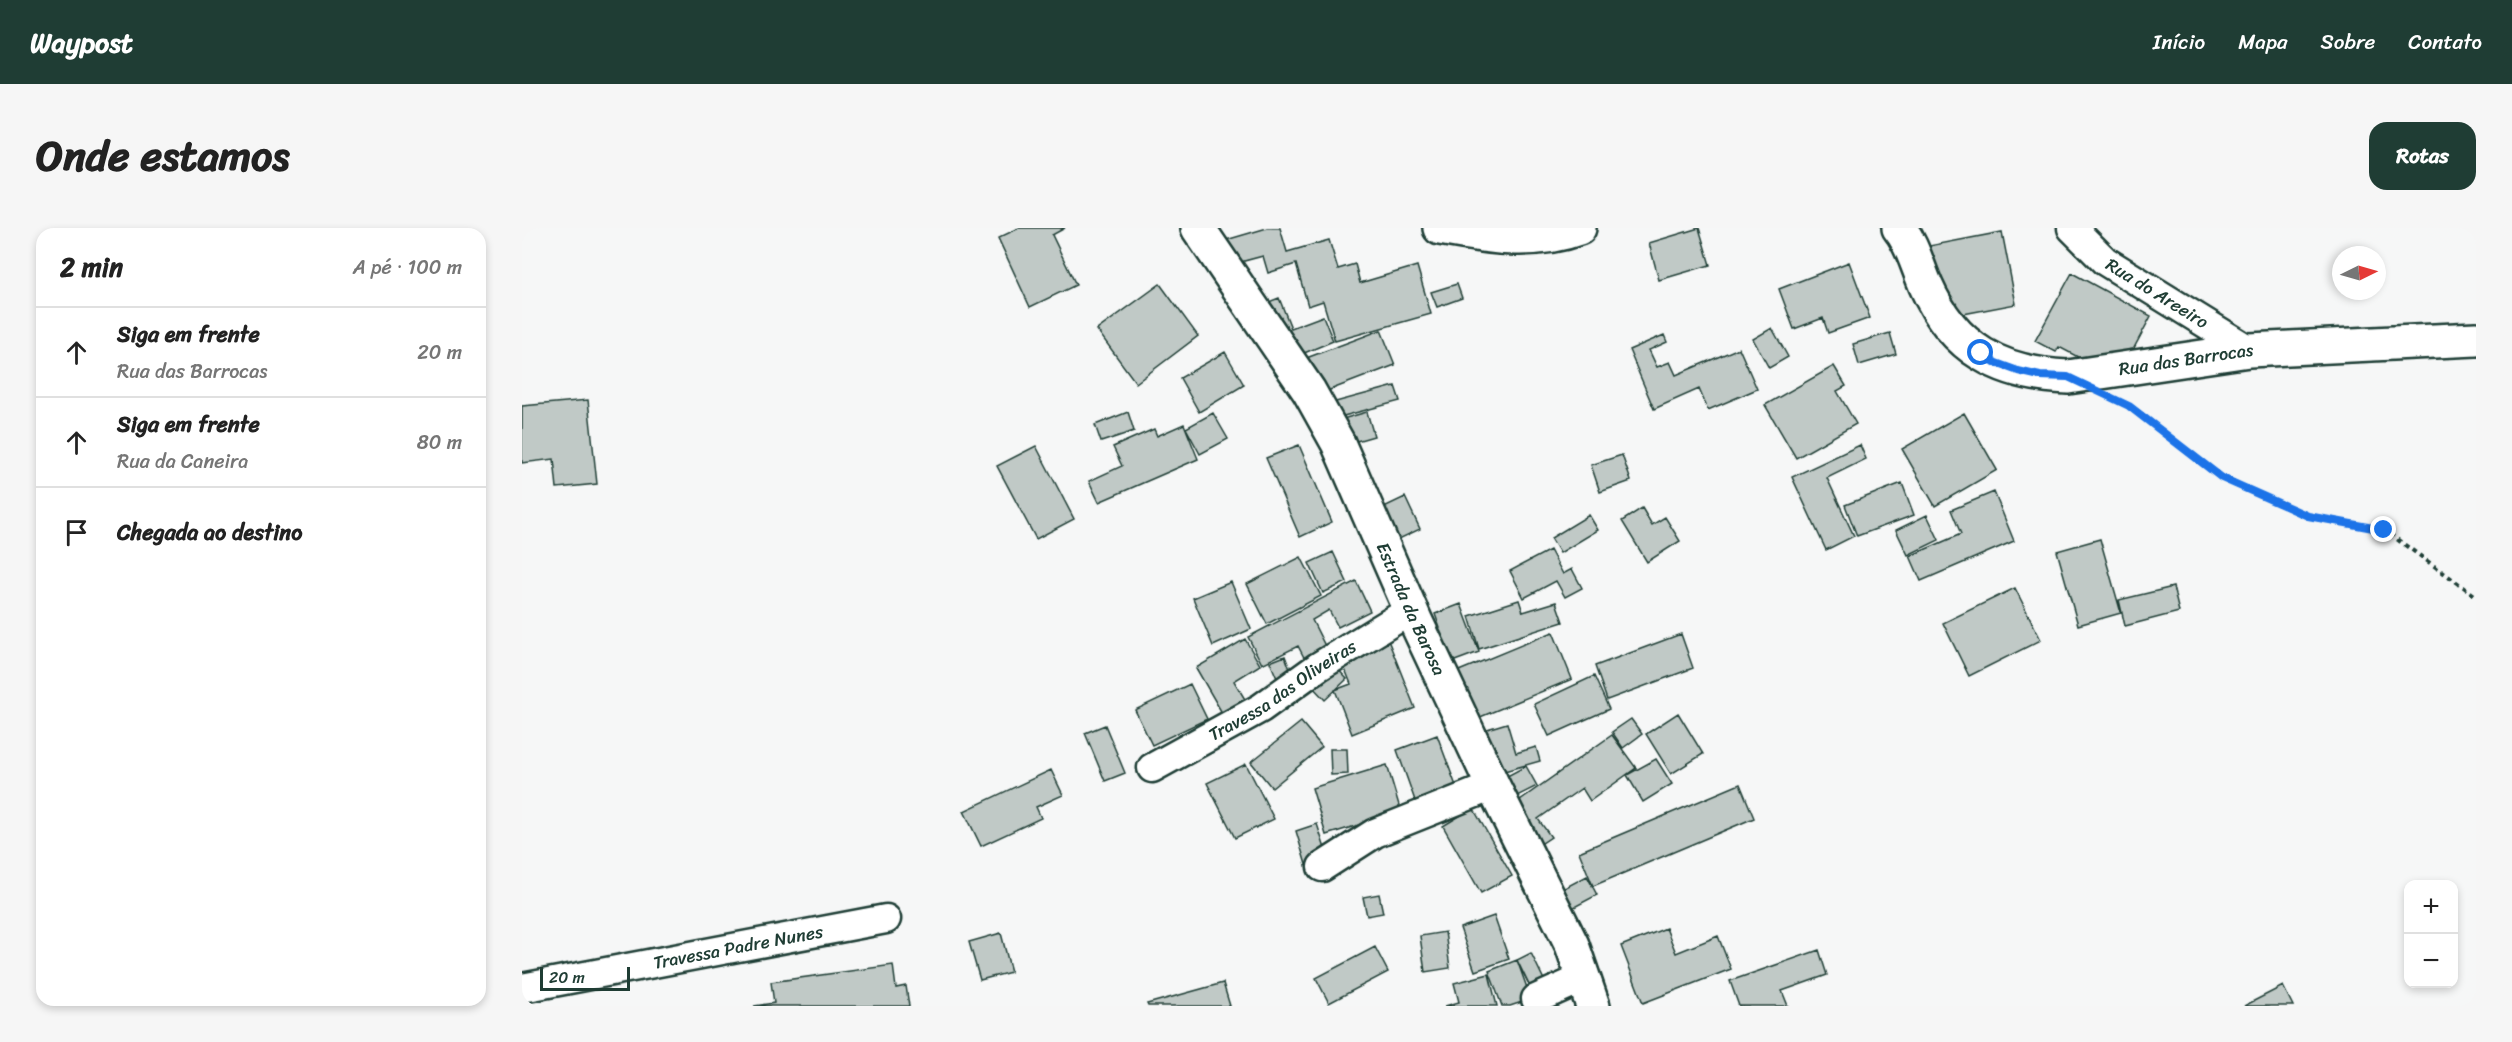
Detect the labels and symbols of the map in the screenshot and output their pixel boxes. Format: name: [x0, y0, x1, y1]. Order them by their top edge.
north arrow: [2332, 246, 2386, 300]
street label: Rua do Areeiro: [2099, 249, 2215, 338]
street label: Rua das Barrocas: [2117, 334, 2254, 385]
route start: [1967, 339, 1993, 365]
route end: [2370, 516, 2396, 542]
street label: Estrada da Barosa: [1367, 537, 1455, 681]
street label: Travessa das Oliveiras: [1203, 631, 1364, 750]
street label: Travessa Padre Nunes: [651, 915, 826, 979]
scale bar: [540, 964, 630, 992]

